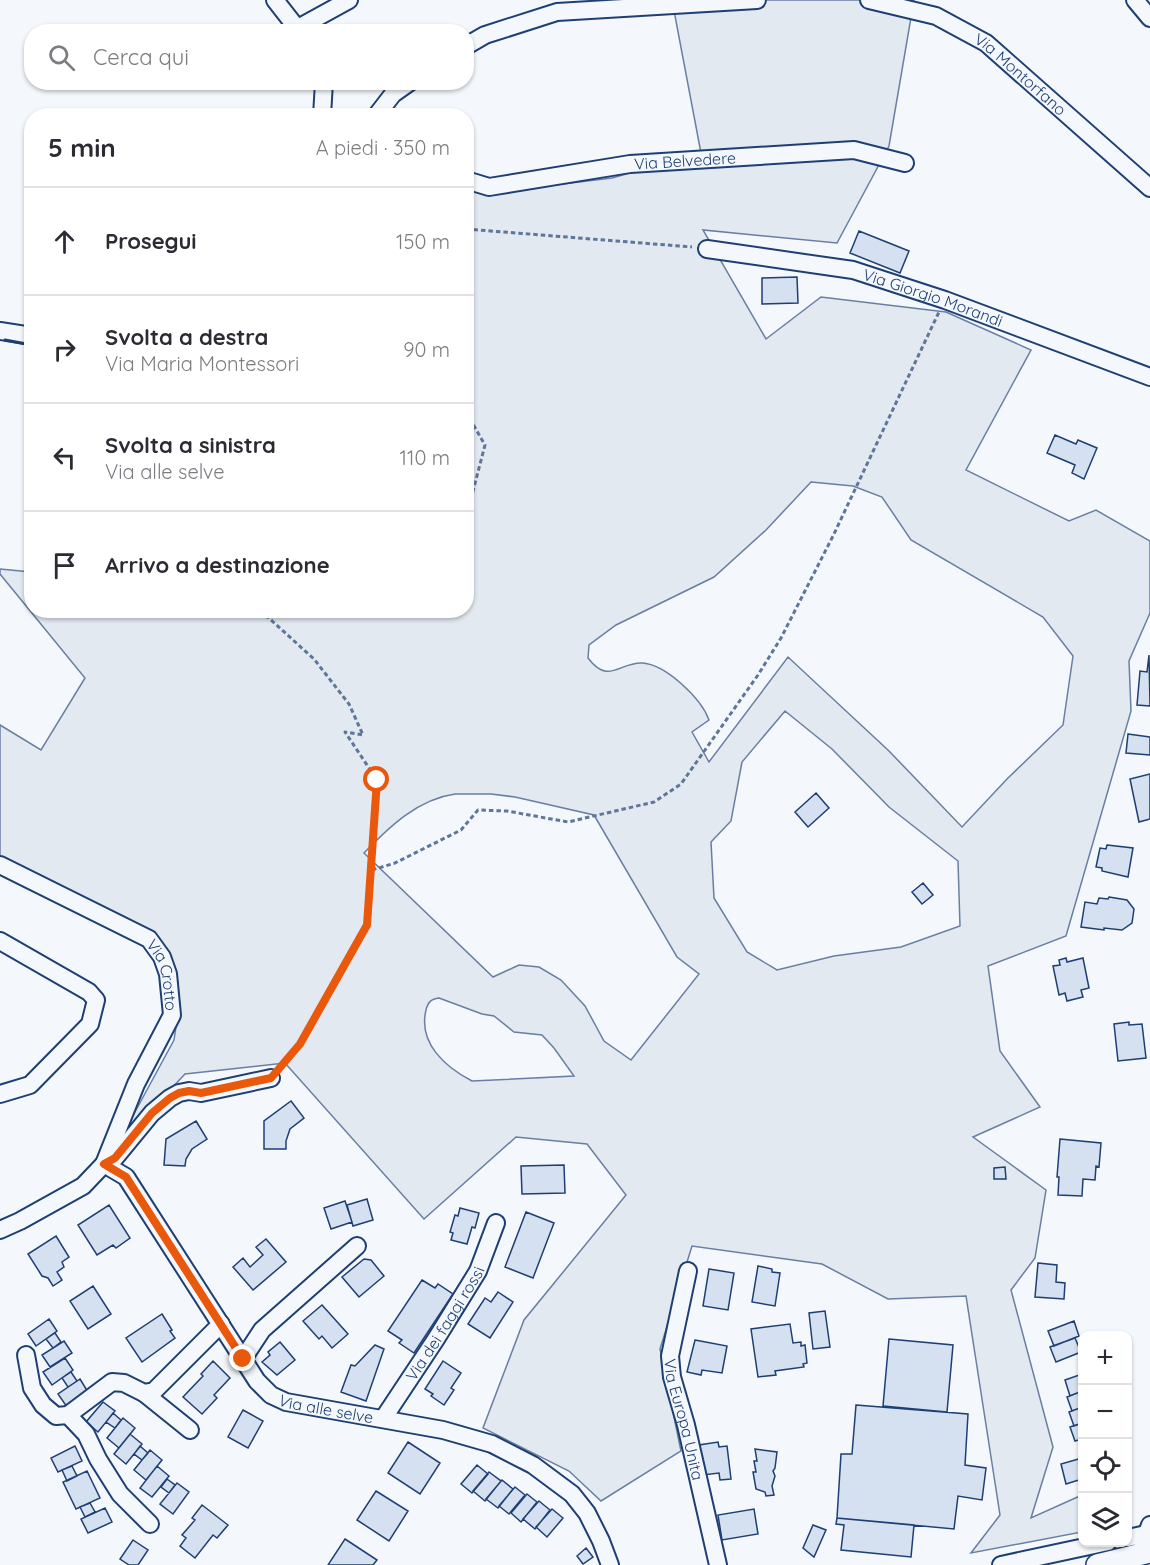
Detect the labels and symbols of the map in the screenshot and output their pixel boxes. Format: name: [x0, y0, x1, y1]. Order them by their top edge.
street label: Via Montorfano: [971, 29, 1071, 120]
street label: Via Belvedere: [633, 147, 736, 174]
street label: Via Giorgio Morandi: [860, 264, 1006, 331]
route start: [363, 766, 389, 792]
street label: Via Crotto: [142, 935, 182, 1011]
street label: Via dei faggi rossi: [401, 1264, 489, 1384]
route end: [229, 1345, 255, 1371]
street label: Via Europa Unita: [660, 1358, 708, 1482]
street label: Via alle selve: [275, 1390, 375, 1427]

